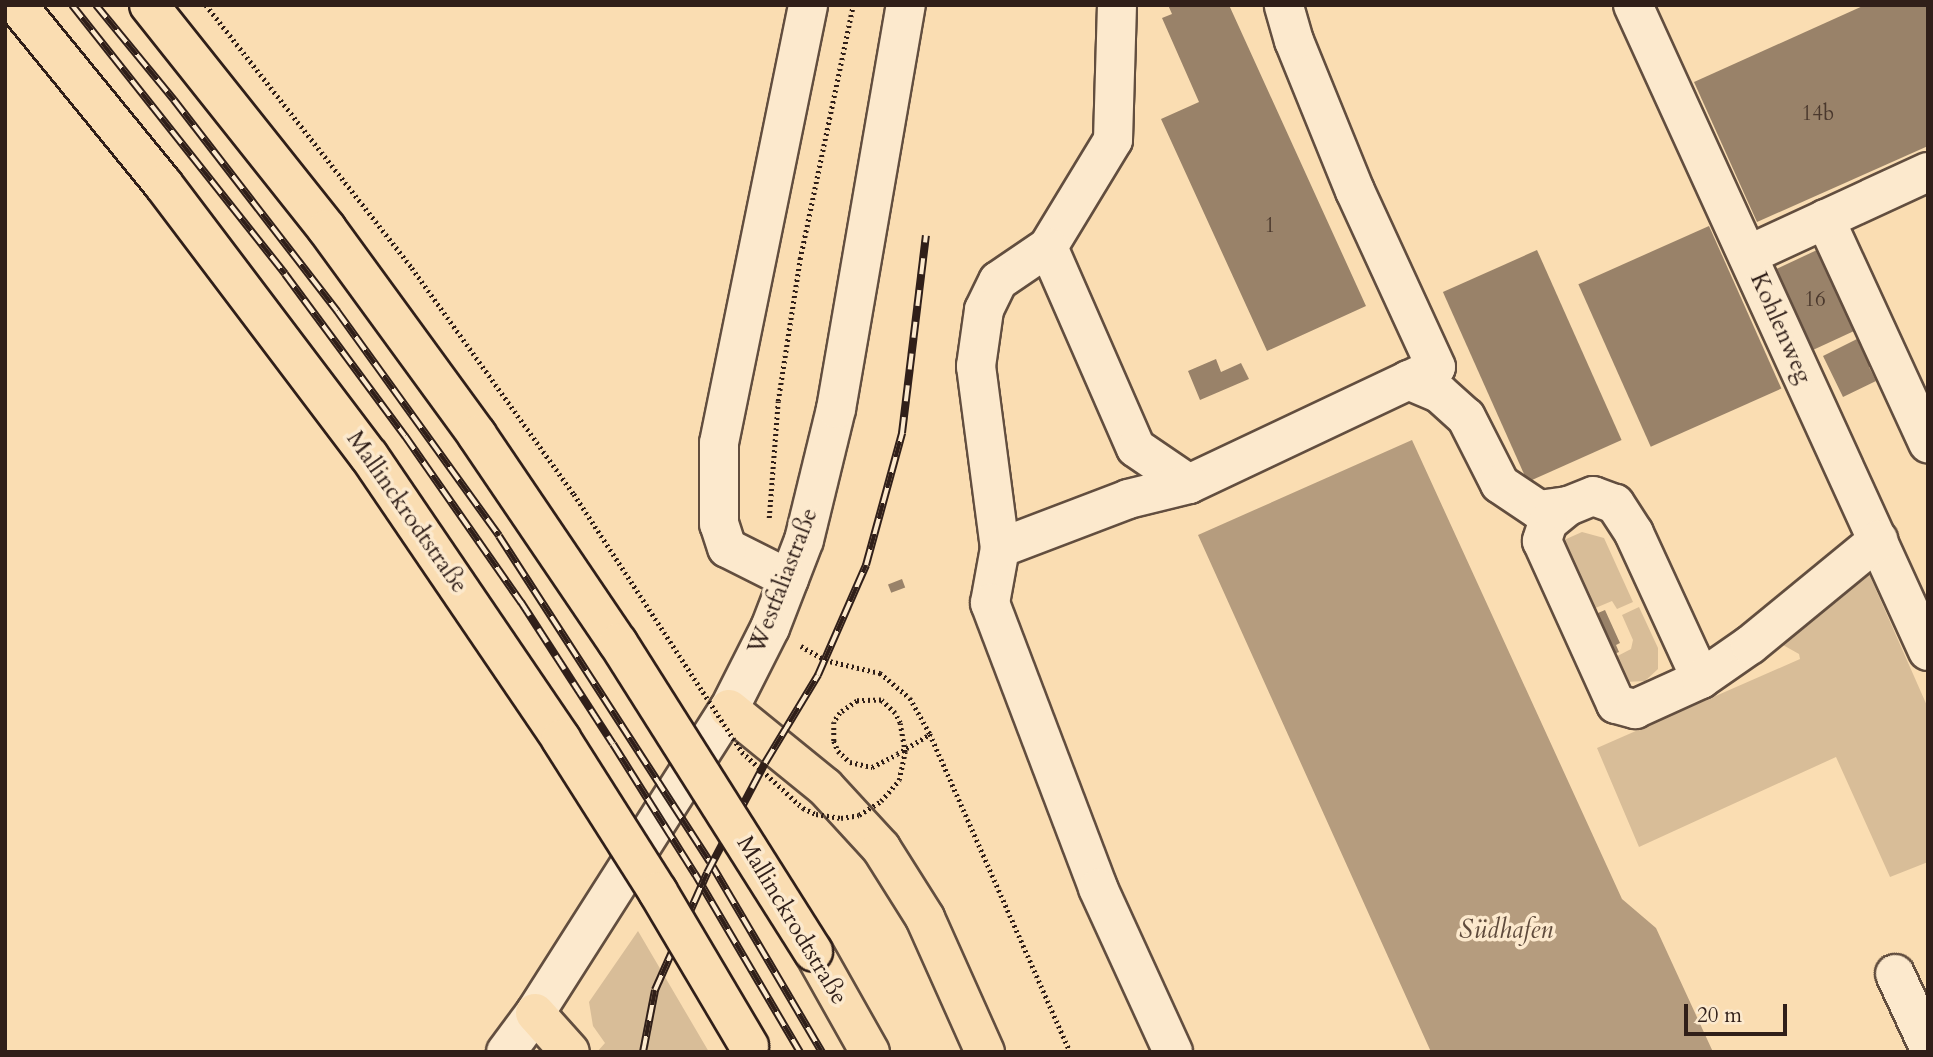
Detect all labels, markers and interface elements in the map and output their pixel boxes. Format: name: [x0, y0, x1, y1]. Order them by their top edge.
house number: 14b: [1802, 101, 1834, 127]
house number: 1: [1265, 213, 1275, 239]
street label: Kohlenweg: [1744, 268, 1818, 388]
house number: 16: [1804, 287, 1826, 313]
street label: Mallinckrodtstraße: [340, 425, 474, 599]
street label: Westfaliastraße: [742, 504, 824, 658]
street label: Mallinckrodtstraße: [730, 831, 854, 1009]
water label: Südhafen: [1459, 914, 1553, 946]
scale bar: [1688, 990, 1791, 1034]
text: 20 m: [1697, 1001, 1742, 1030]

